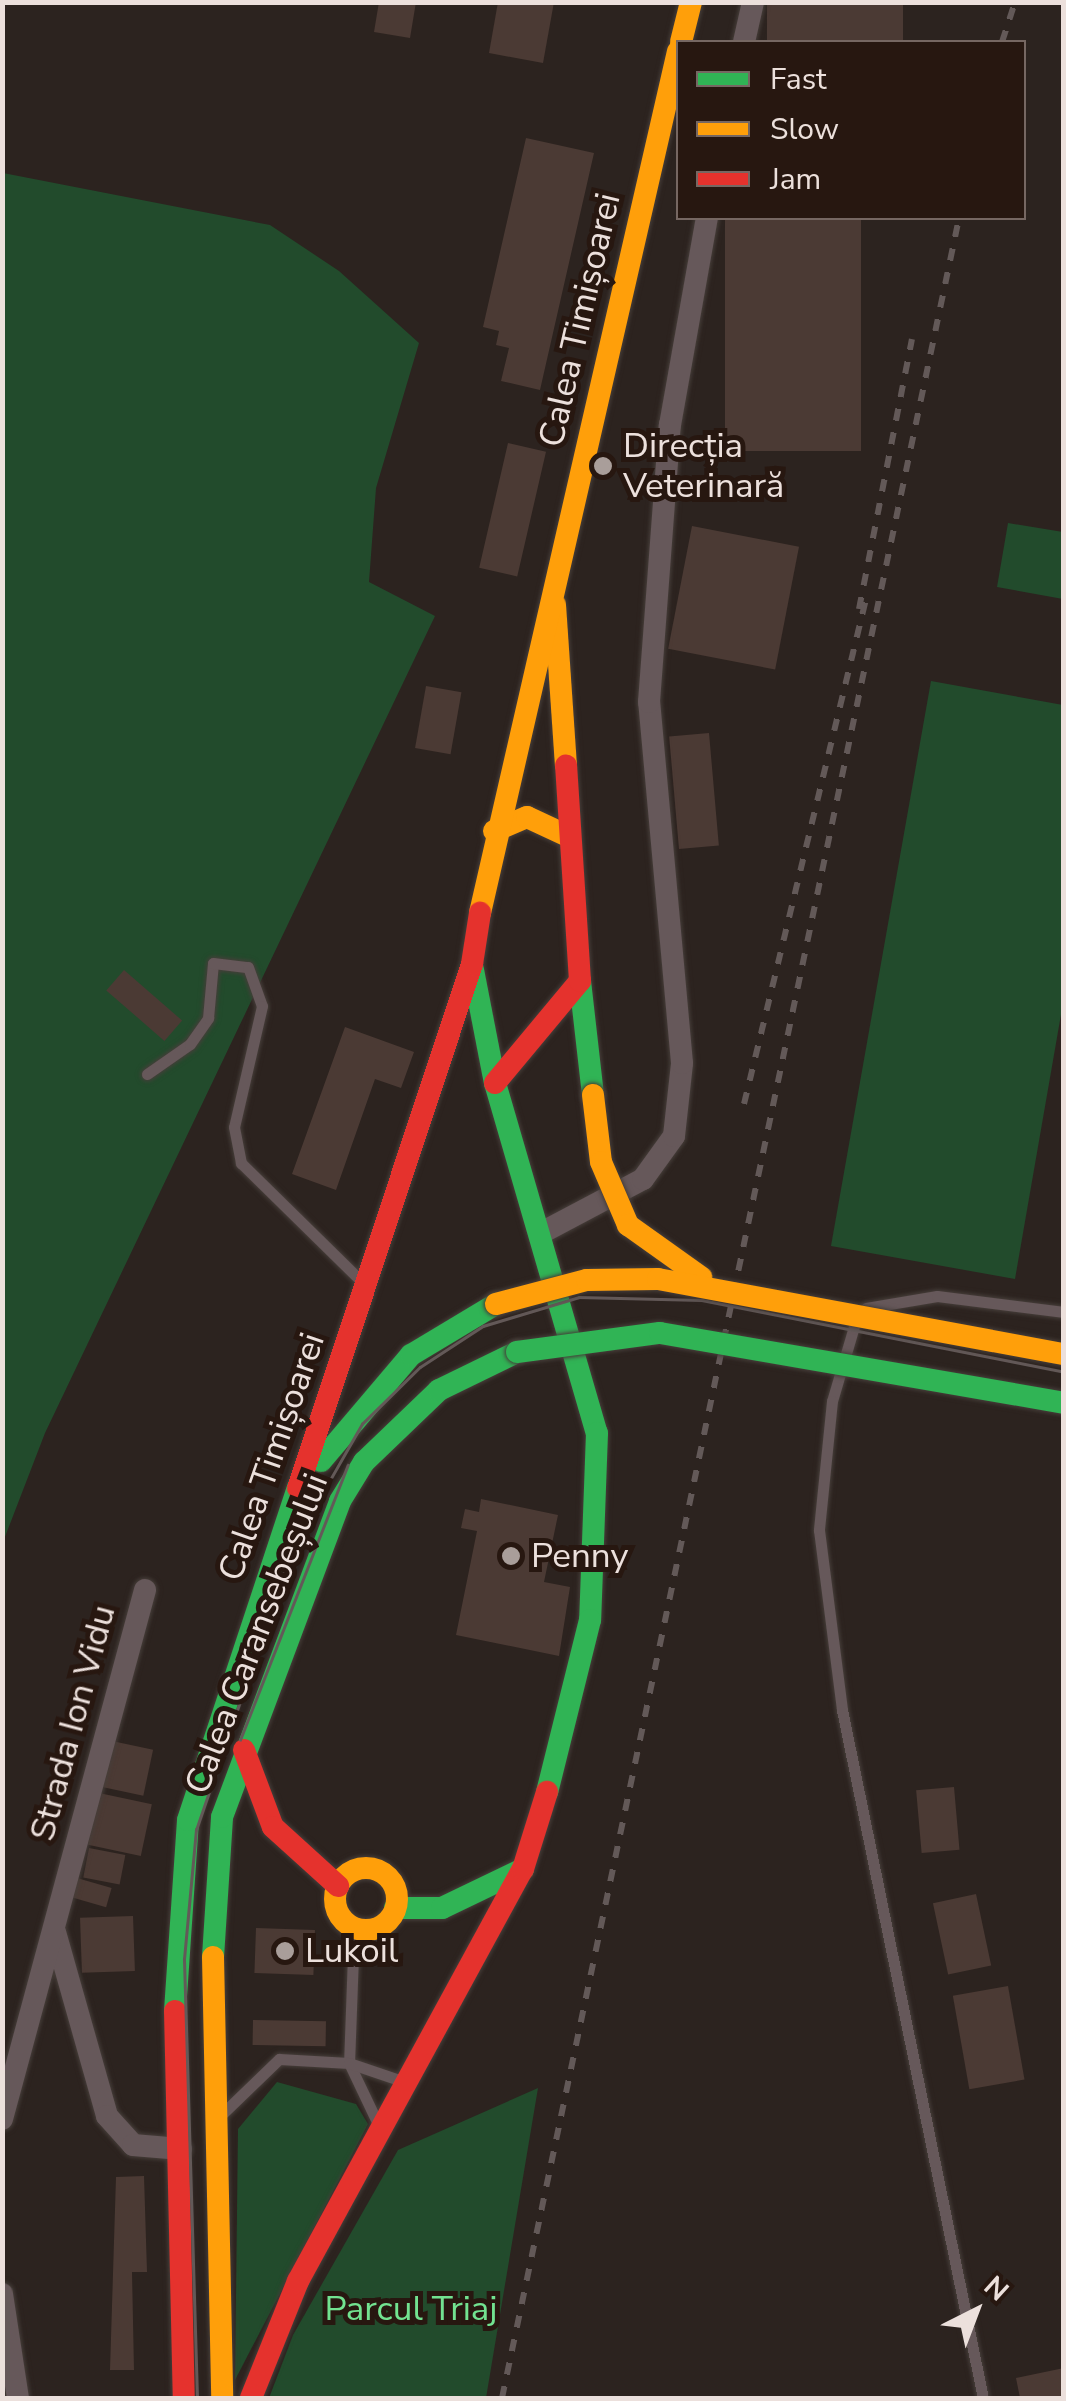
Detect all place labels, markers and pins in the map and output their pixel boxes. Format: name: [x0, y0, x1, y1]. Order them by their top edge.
place label: Direcția Veterinară: [623, 425, 784, 507]
marker: Direcția Veterinară: [592, 455, 614, 477]
place label: Penny: [531, 1535, 629, 1577]
marker: Penny: [500, 1545, 522, 1567]
place label: Lukoil: [305, 1930, 398, 1972]
marker: Lukoil: [274, 1940, 296, 1962]

